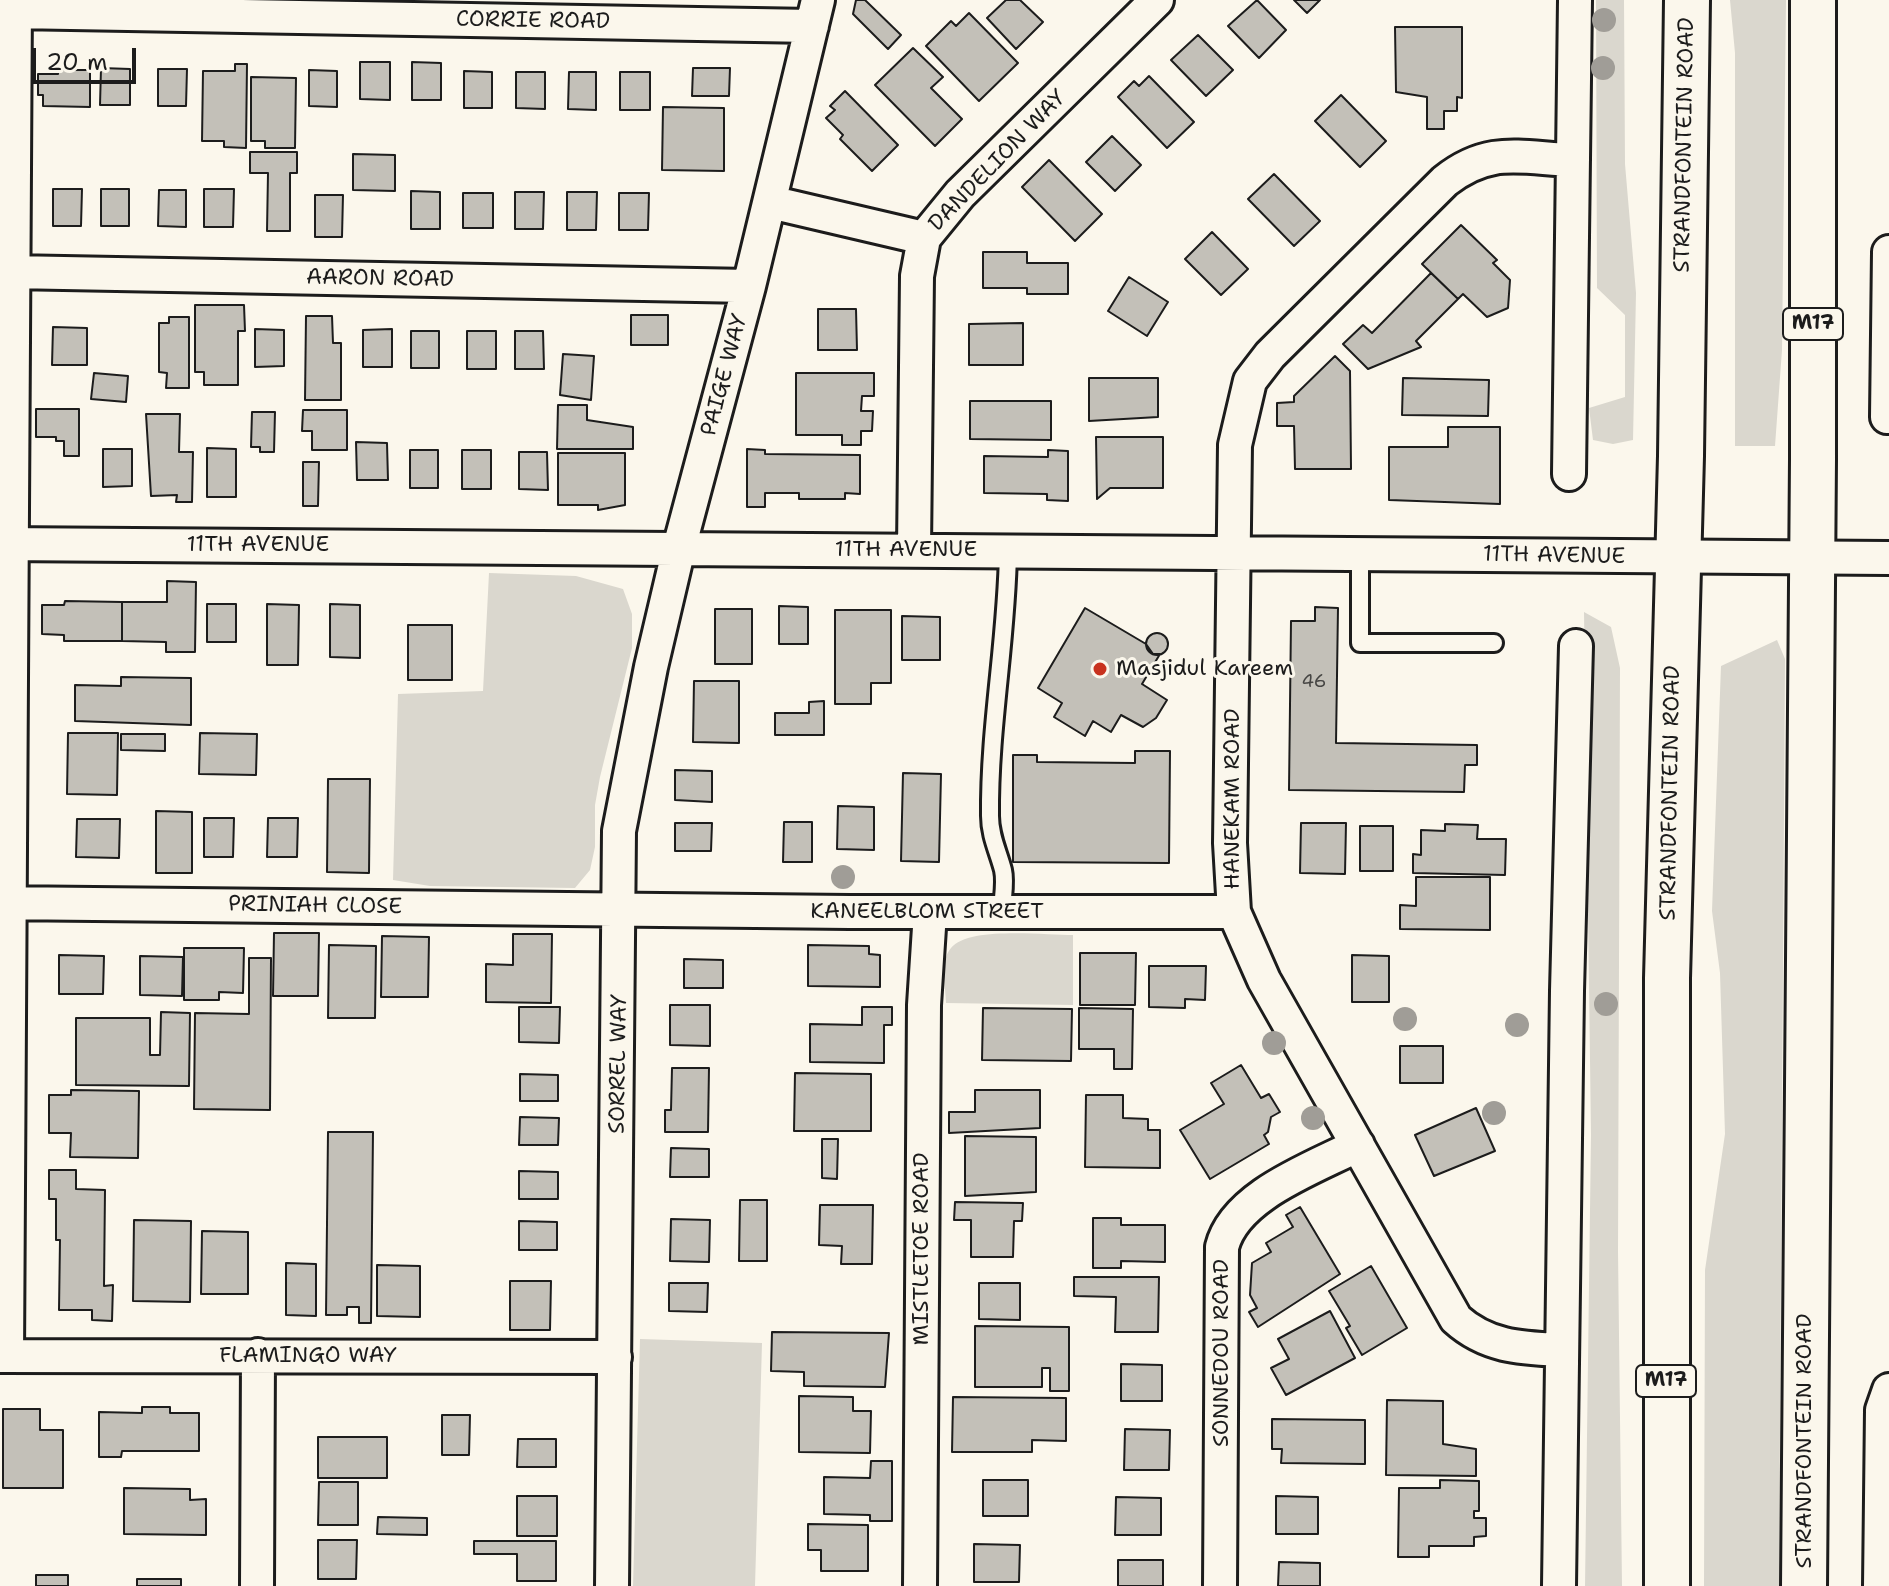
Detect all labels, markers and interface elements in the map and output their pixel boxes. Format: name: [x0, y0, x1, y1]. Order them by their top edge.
street label: CORRIE ROAD: [456, 6, 610, 36]
street label: STRANDFONTEIN ROAD: [1670, 17, 1700, 273]
scale bar: [36, 32, 140, 82]
text: 20 m: [46, 46, 108, 78]
street label: DANDELION WAY: [924, 85, 1072, 237]
street label: AARON ROAD: [306, 265, 454, 293]
road number: M17: [1783, 308, 1843, 340]
street label: PAIGE WAY: [696, 311, 754, 439]
street label: 11TH AVENUE: [187, 532, 329, 558]
street label: 11TH AVENUE: [835, 537, 977, 563]
street label: 11TH AVENUE: [1483, 542, 1625, 570]
place label: Masjidul Kareem: [1116, 656, 1293, 682]
marker: Masjidul Kareem: [1091, 660, 1109, 678]
street label: STRANDFONTEIN ROAD: [1656, 665, 1686, 921]
house number: 46: [1302, 671, 1326, 693]
street label: HANEKAM ROAD: [1220, 708, 1246, 890]
street label: PRINIAH CLOSE: [228, 891, 402, 921]
street label: KANEELBLOM STREET: [810, 899, 1044, 925]
street label: SORREL WAY: [605, 994, 633, 1134]
street label: MISTLETOE ROAD: [909, 1153, 935, 1345]
street label: SONNEDOU ROAD: [1209, 1259, 1235, 1447]
street label: STRANDFONTEIN ROAD: [1792, 1313, 1818, 1569]
street label: FLAMINGO WAY: [219, 1343, 397, 1369]
road number: M17: [1636, 1365, 1696, 1397]

